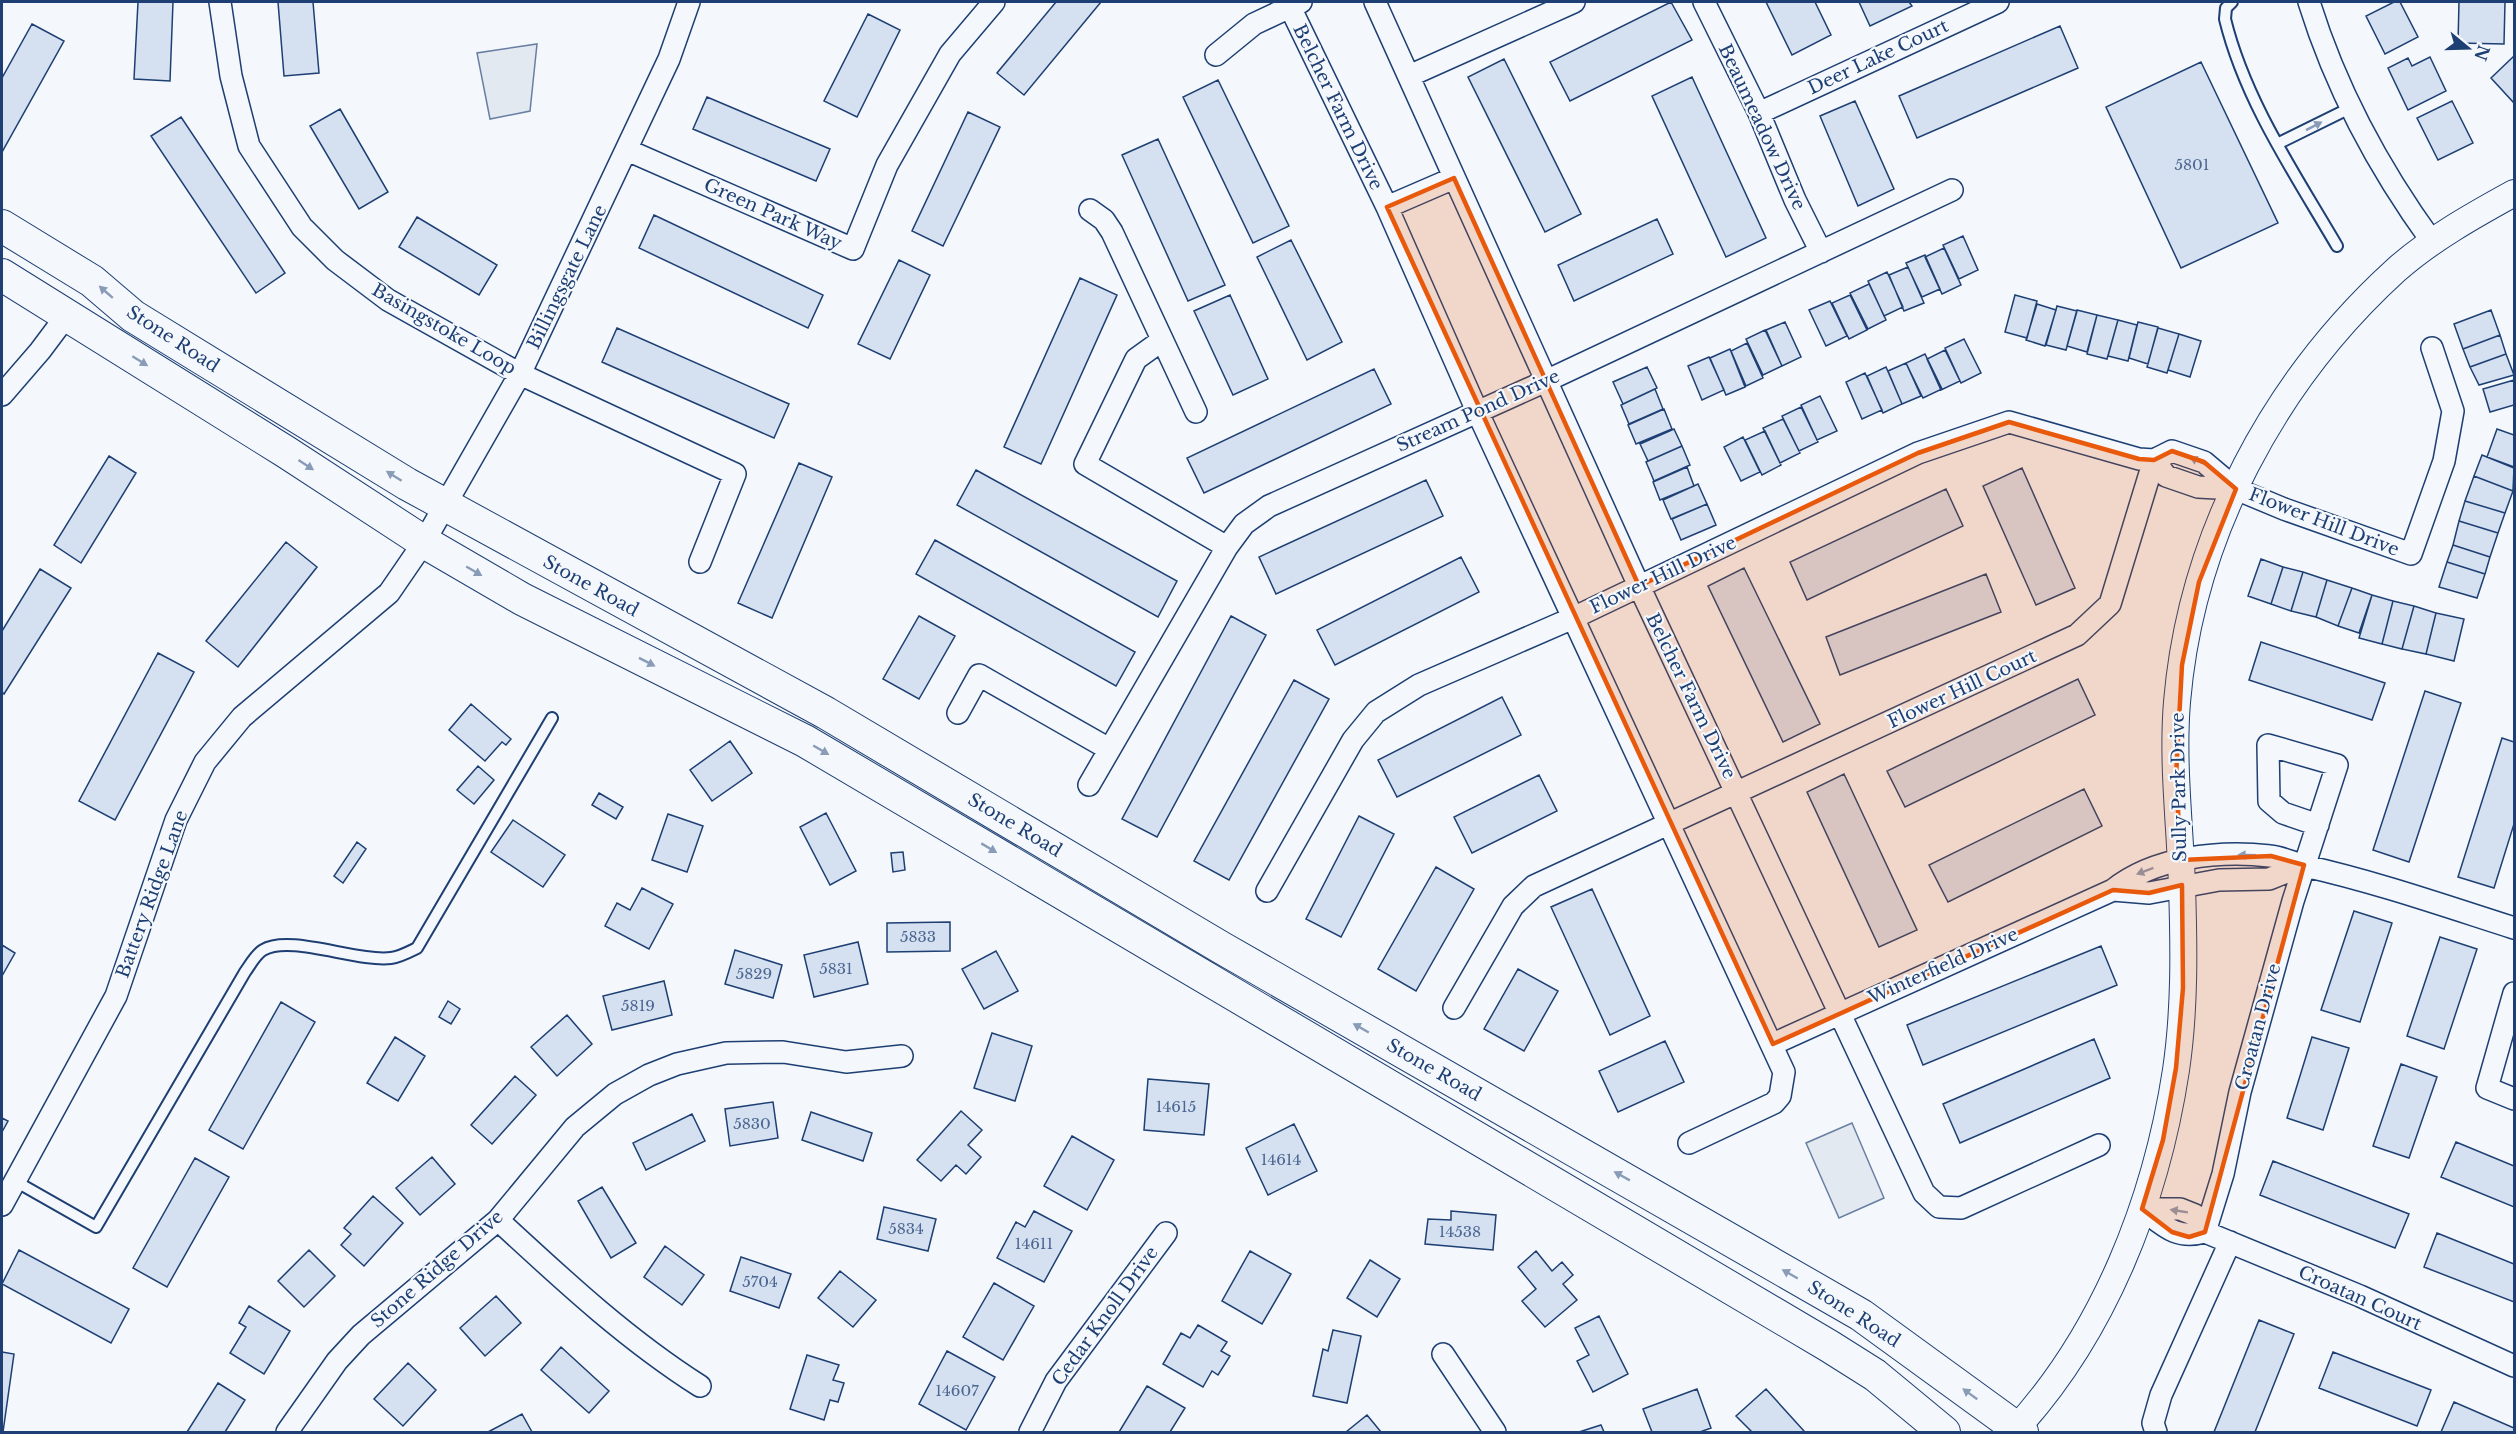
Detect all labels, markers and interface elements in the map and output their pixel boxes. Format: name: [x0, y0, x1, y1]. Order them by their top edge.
street label: Deer Lake Court: [1804, 15, 1952, 99]
north arrow: [2438, 18, 2498, 78]
street label: Belcher Farm Drive: [1288, 21, 1388, 193]
street label: Beaumeadow Drive: [1714, 40, 1810, 214]
text: N: [2470, 43, 2494, 63]
one-way arrow: [2305, 121, 2322, 131]
house number: 5801: [2174, 155, 2210, 174]
street label: Green Park Way: [701, 174, 846, 255]
street label: Billingsgate Lane: [522, 201, 612, 353]
street label: Basingstoke Loop: [368, 279, 520, 379]
one-way arrow: [98, 286, 114, 299]
street label: Stone Road: [123, 301, 223, 377]
one-way arrow: [132, 356, 148, 367]
street label: Stream Pond Drive: [1393, 365, 1563, 457]
one-way arrow: [2188, 456, 2206, 466]
one-way arrow: [298, 459, 314, 470]
one-way arrow: [386, 471, 402, 482]
street label: Flower Hill Drive: [2246, 483, 2402, 561]
street label: Flower Hill Drive: [1586, 531, 1740, 619]
street label: Stone Road: [539, 551, 643, 621]
one-way arrow: [466, 566, 482, 577]
street label: Belcher Farm Drive: [1641, 610, 1741, 782]
street label: Flower Hill Court: [1884, 645, 2040, 733]
one-way arrow: [639, 657, 656, 667]
street label: Sully Park Drive: [2167, 712, 2191, 862]
one-way arrow: [813, 745, 829, 756]
street label: Stone Road: [964, 788, 1066, 862]
street label: Battery Ridge Lane: [111, 807, 193, 981]
one-way arrow: [981, 843, 998, 853]
one-way arrow: [2238, 851, 2257, 860]
one-way arrow: [2136, 867, 2154, 877]
street label: Winterfield Drive: [1864, 923, 2021, 1009]
house number: 5833: [900, 927, 936, 946]
house number: 5831: [819, 959, 853, 978]
street label: Croatan Drive: [2231, 961, 2285, 1093]
house number: 5829: [736, 964, 772, 983]
house number: 5819: [621, 996, 655, 1015]
one-way arrow: [1352, 1023, 1369, 1033]
street label: Stone Road: [1383, 1034, 1485, 1106]
house number: 14615: [1156, 1097, 1196, 1116]
house number: 5830: [733, 1114, 771, 1133]
house number: 14614: [1261, 1150, 1301, 1169]
one-way arrow: [1613, 1171, 1630, 1181]
street label: Stone Ridge Drive: [366, 1206, 508, 1332]
one-way arrow: [2169, 1206, 2188, 1215]
house number: 5834: [888, 1219, 924, 1238]
house number: 14538: [1439, 1222, 1481, 1241]
house number: 14611: [1015, 1234, 1053, 1253]
street label: Cedar Knoll Drive: [1047, 1242, 1163, 1390]
street label: Croatan Court: [2295, 1261, 2425, 1335]
one-way arrow: [1782, 1269, 1799, 1279]
house number: 5704: [742, 1272, 778, 1291]
street label: Stone Road: [1804, 1276, 1904, 1352]
house number: 14607: [935, 1381, 979, 1400]
one-way arrow: [1962, 1388, 1978, 1400]

